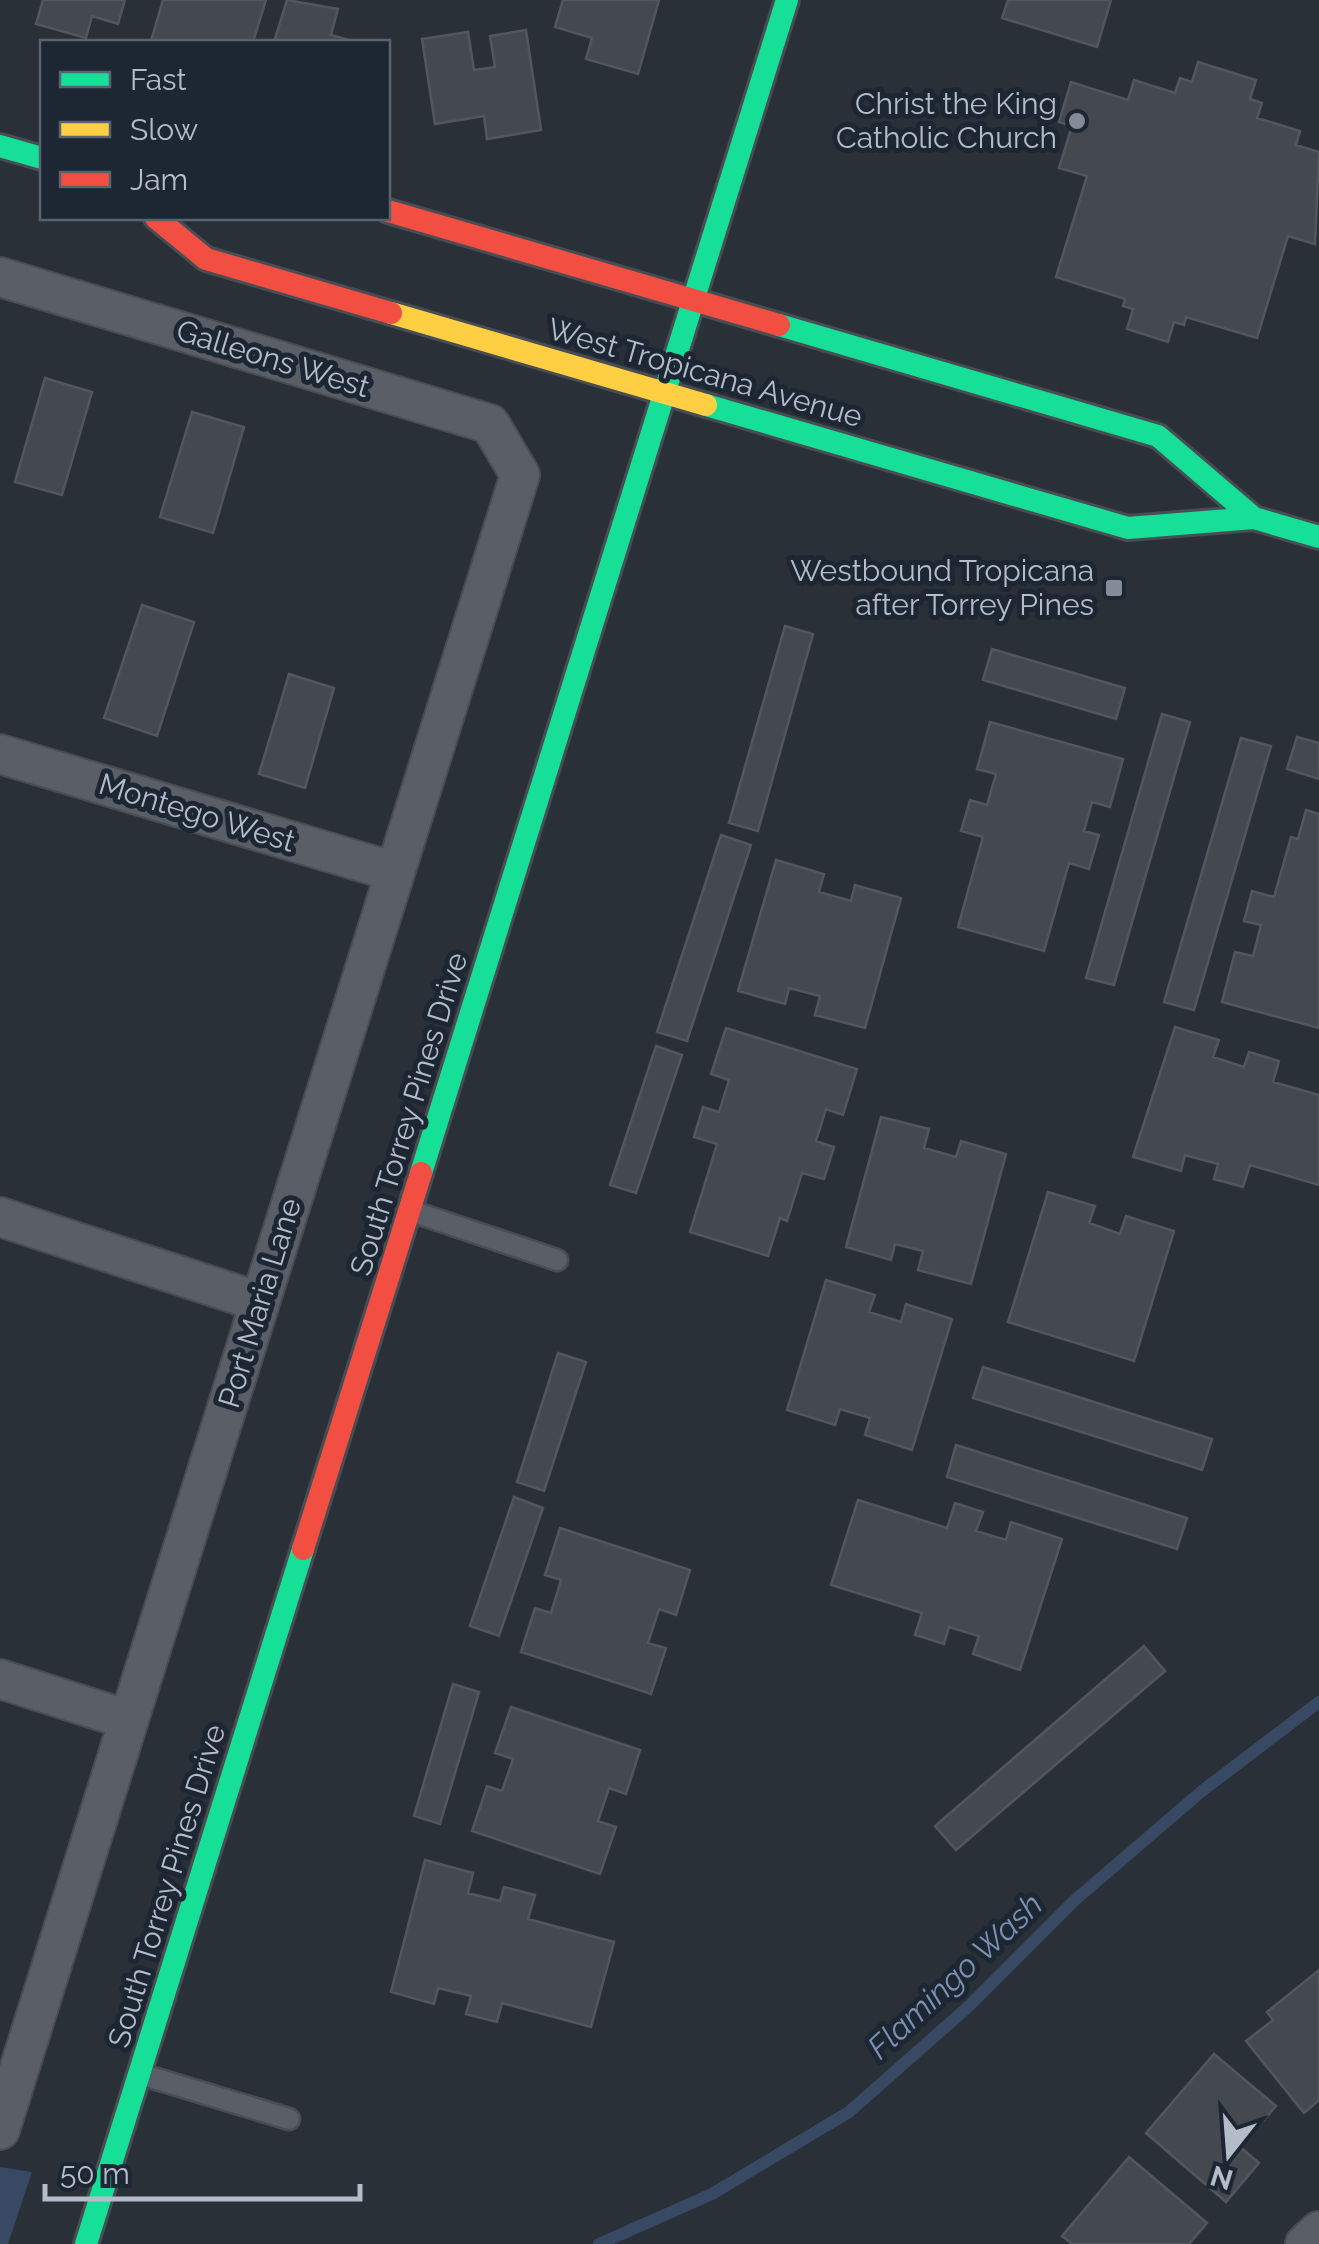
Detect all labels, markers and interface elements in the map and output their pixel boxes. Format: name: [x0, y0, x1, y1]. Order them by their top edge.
legend: [40, 40, 390, 220]
text: Fast: [130, 62, 187, 97]
place label: Christ the King Catholic Church: [836, 86, 1057, 155]
marker: Christ the King Catholic Church: [1066, 110, 1088, 132]
text: Slow: [130, 112, 198, 147]
text: Jam: [130, 162, 188, 197]
street label: West Tropicana Avenue: [544, 311, 866, 434]
street label: Galleons West: [173, 313, 374, 404]
place label: Westbound Tropicana after Torrey Pines: [790, 553, 1094, 622]
marker: Westbound Tropicana after Torrey Pines: [1103, 577, 1125, 599]
street label: Montego West: [95, 766, 299, 859]
street label: South Torrey Pines Drive: [343, 948, 474, 1280]
street label: Port Maria Lane: [211, 1194, 308, 1412]
street label: South Torrey Pines Drive: [101, 1720, 232, 2052]
water label: Flamingo Wash: [860, 1885, 1049, 2066]
north arrow: [1179, 2104, 1279, 2204]
scale bar: [45, 2139, 360, 2201]
text: 50 m: [60, 2156, 130, 2191]
text: N: [1207, 2159, 1237, 2196]

